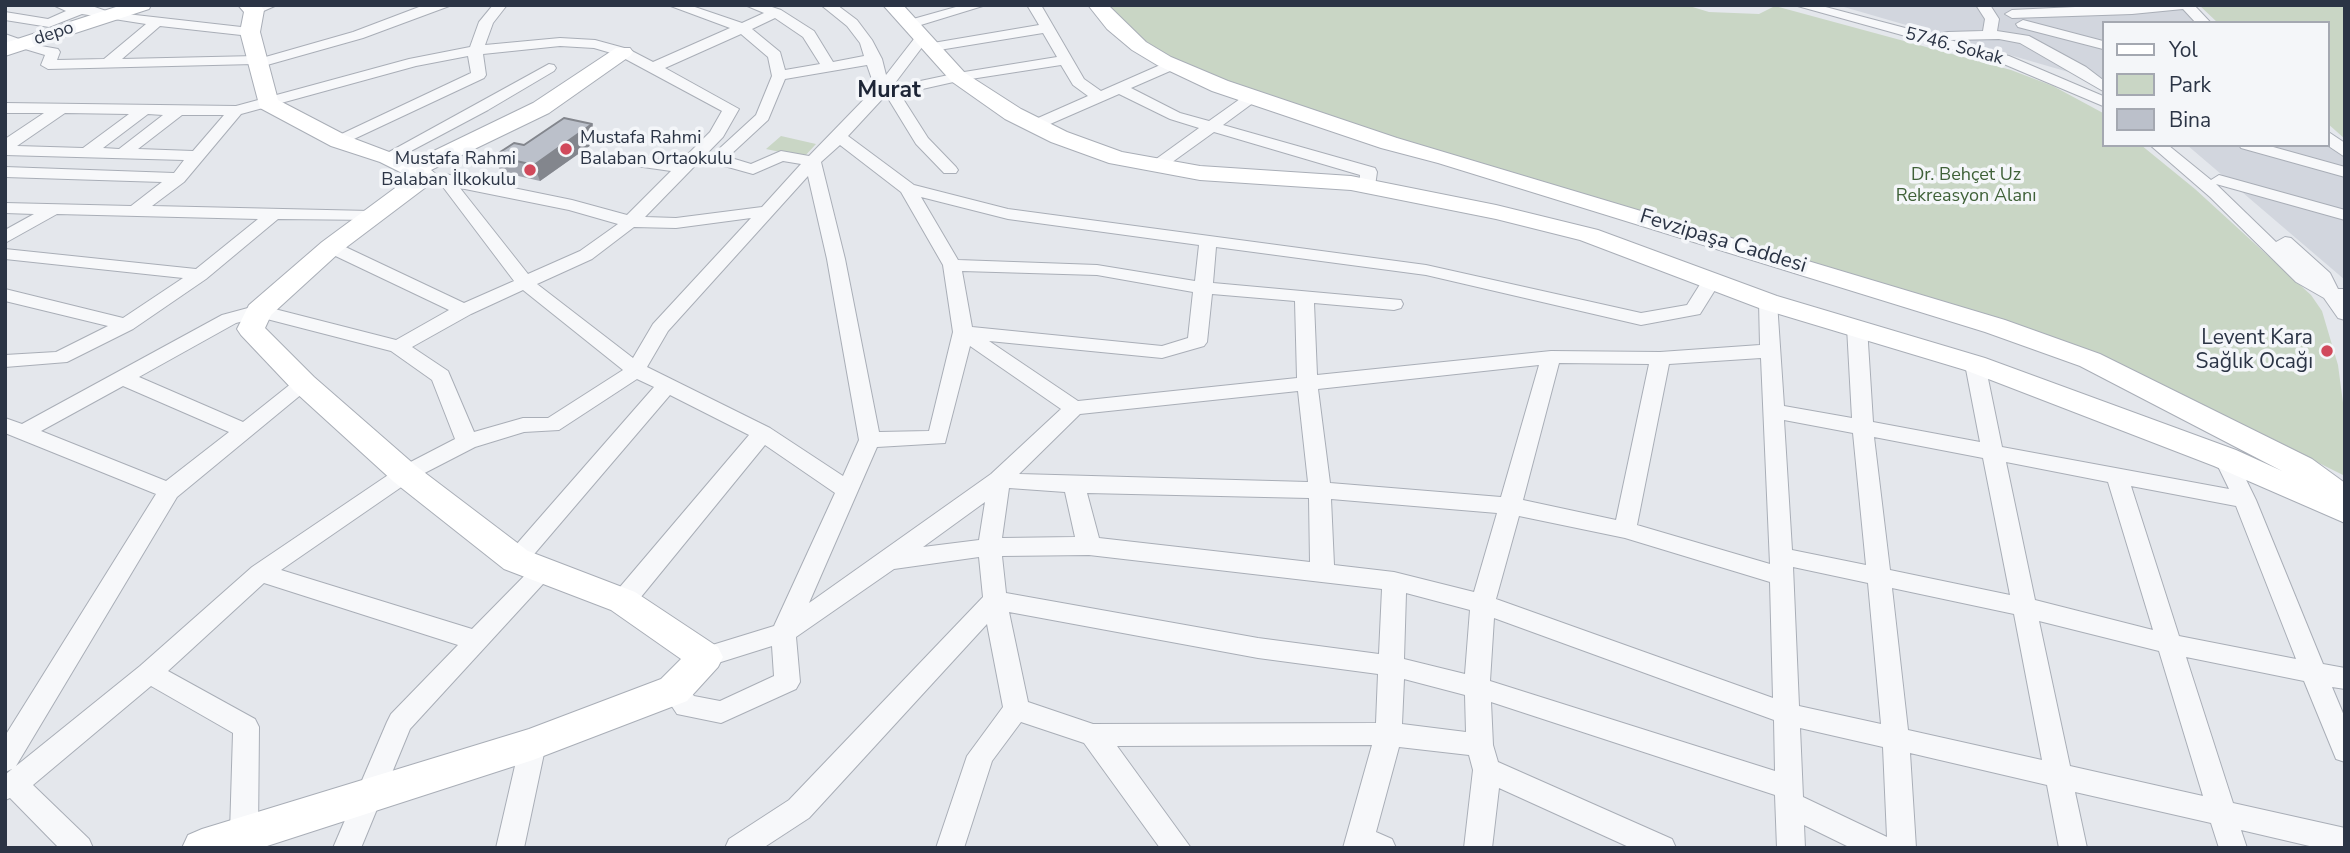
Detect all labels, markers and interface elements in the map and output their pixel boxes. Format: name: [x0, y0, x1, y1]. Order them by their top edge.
street label: depo: [31, 17, 77, 51]
legend: [2102, 21, 2329, 147]
street label: 5746. Sokak: [1903, 24, 2005, 70]
text: Yol: [2169, 36, 2198, 64]
text: Park: [2169, 71, 2211, 99]
district label: Murat: [857, 77, 921, 105]
text: Bina: [2169, 106, 2211, 134]
place label: Mustafa Rahmi Balaban Ortaokulu: [580, 128, 733, 170]
marker: Mustafa Rahmi Balaban Ortaokulu: [558, 141, 574, 157]
place label: Mustafa Rahmi Balaban İlkokulu: [381, 149, 516, 192]
marker: Mustafa Rahmi Balaban İlkokulu: [522, 162, 538, 178]
park label: Dr. Behçet Uz Rekreasyon Alanı: [1896, 165, 2036, 208]
street label: Fevzipaşa Caddesi: [1637, 205, 1809, 279]
place label: Levent Kara Sağlık Ocağı: [2196, 326, 2313, 376]
marker: Levent Kara Sağlık Ocağı: [2319, 343, 2335, 359]

